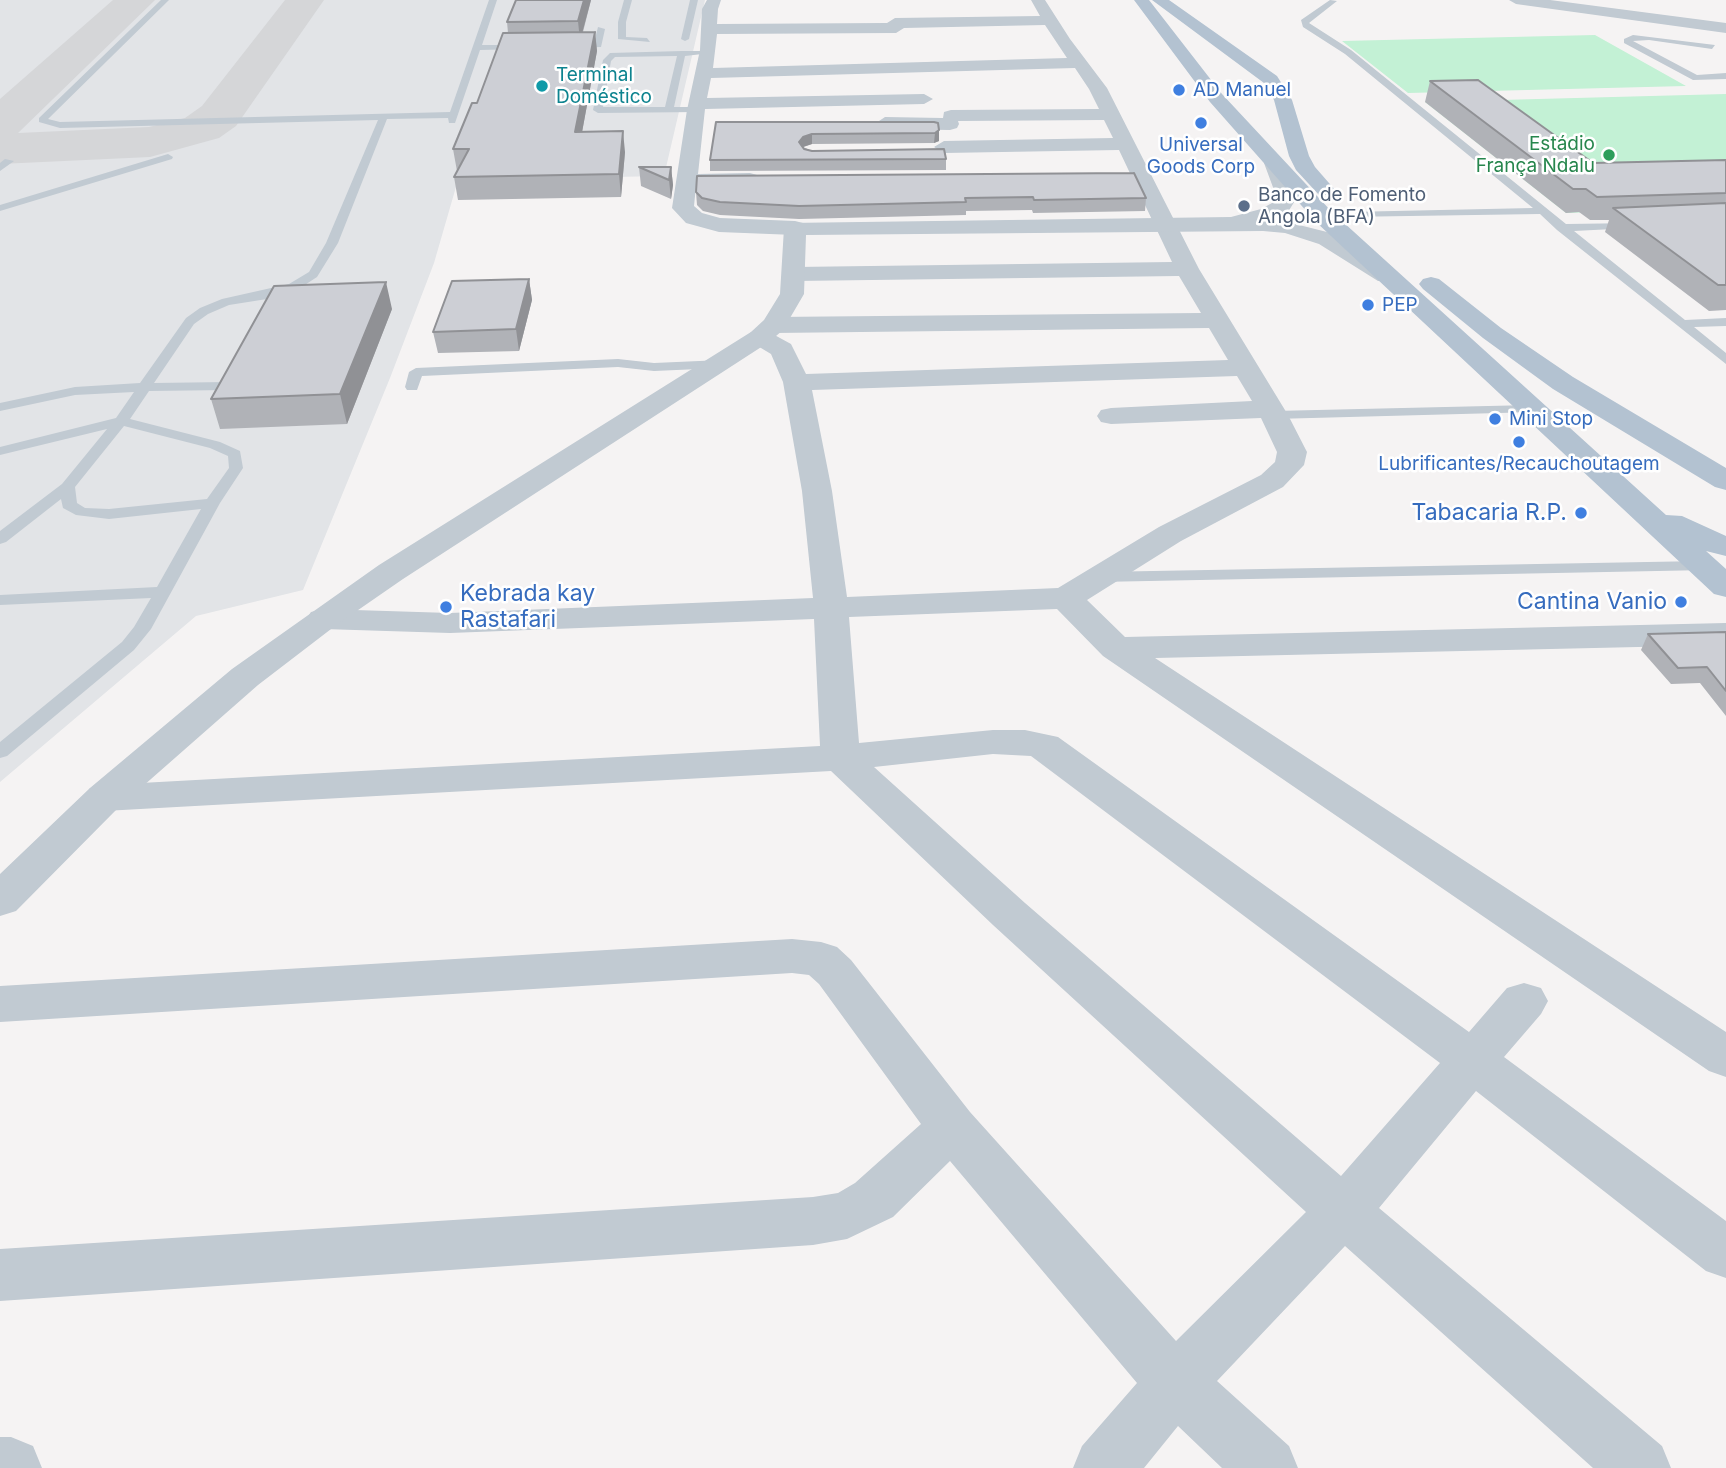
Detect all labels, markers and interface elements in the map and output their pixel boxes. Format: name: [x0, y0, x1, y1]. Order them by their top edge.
place label: Terminal Doméstico: [556, 64, 652, 108]
marker: Terminal Doméstico: [534, 78, 550, 94]
place label: AD Manuel: [1193, 79, 1291, 101]
marker: AD Manuel: [1171, 82, 1187, 98]
marker: Universal Goods Corp: [1193, 115, 1209, 131]
place label: Estádio França Ndalu: [1476, 133, 1595, 177]
place label: Universal Goods Corp: [1147, 134, 1255, 178]
marker: Estádio França Ndalu: [1601, 147, 1617, 163]
place label: Banco de Fomento Angola (BFA): [1258, 184, 1426, 228]
marker: Banco de Fomento Angola (BFA): [1236, 198, 1252, 214]
place label: PEP: [1382, 294, 1418, 316]
marker: PEP: [1360, 297, 1376, 313]
place label: Mini Stop: [1509, 408, 1593, 430]
marker: Mini Stop: [1487, 411, 1503, 427]
marker: Lubrificantes/Recauchoutagem: [1511, 434, 1527, 450]
place label: Lubrificantes/Recauchoutagem: [1378, 453, 1660, 475]
place label: Tabacaria R.P.: [1411, 499, 1567, 527]
marker: Tabacaria R.P.: [1573, 505, 1589, 521]
place label: Kebrada kay Rastafari: [460, 580, 595, 634]
place label: Cantina Vanio: [1517, 588, 1667, 616]
marker: Cantina Vanio: [1673, 594, 1689, 610]
marker: Kebrada kay Rastafari: [438, 599, 454, 615]

